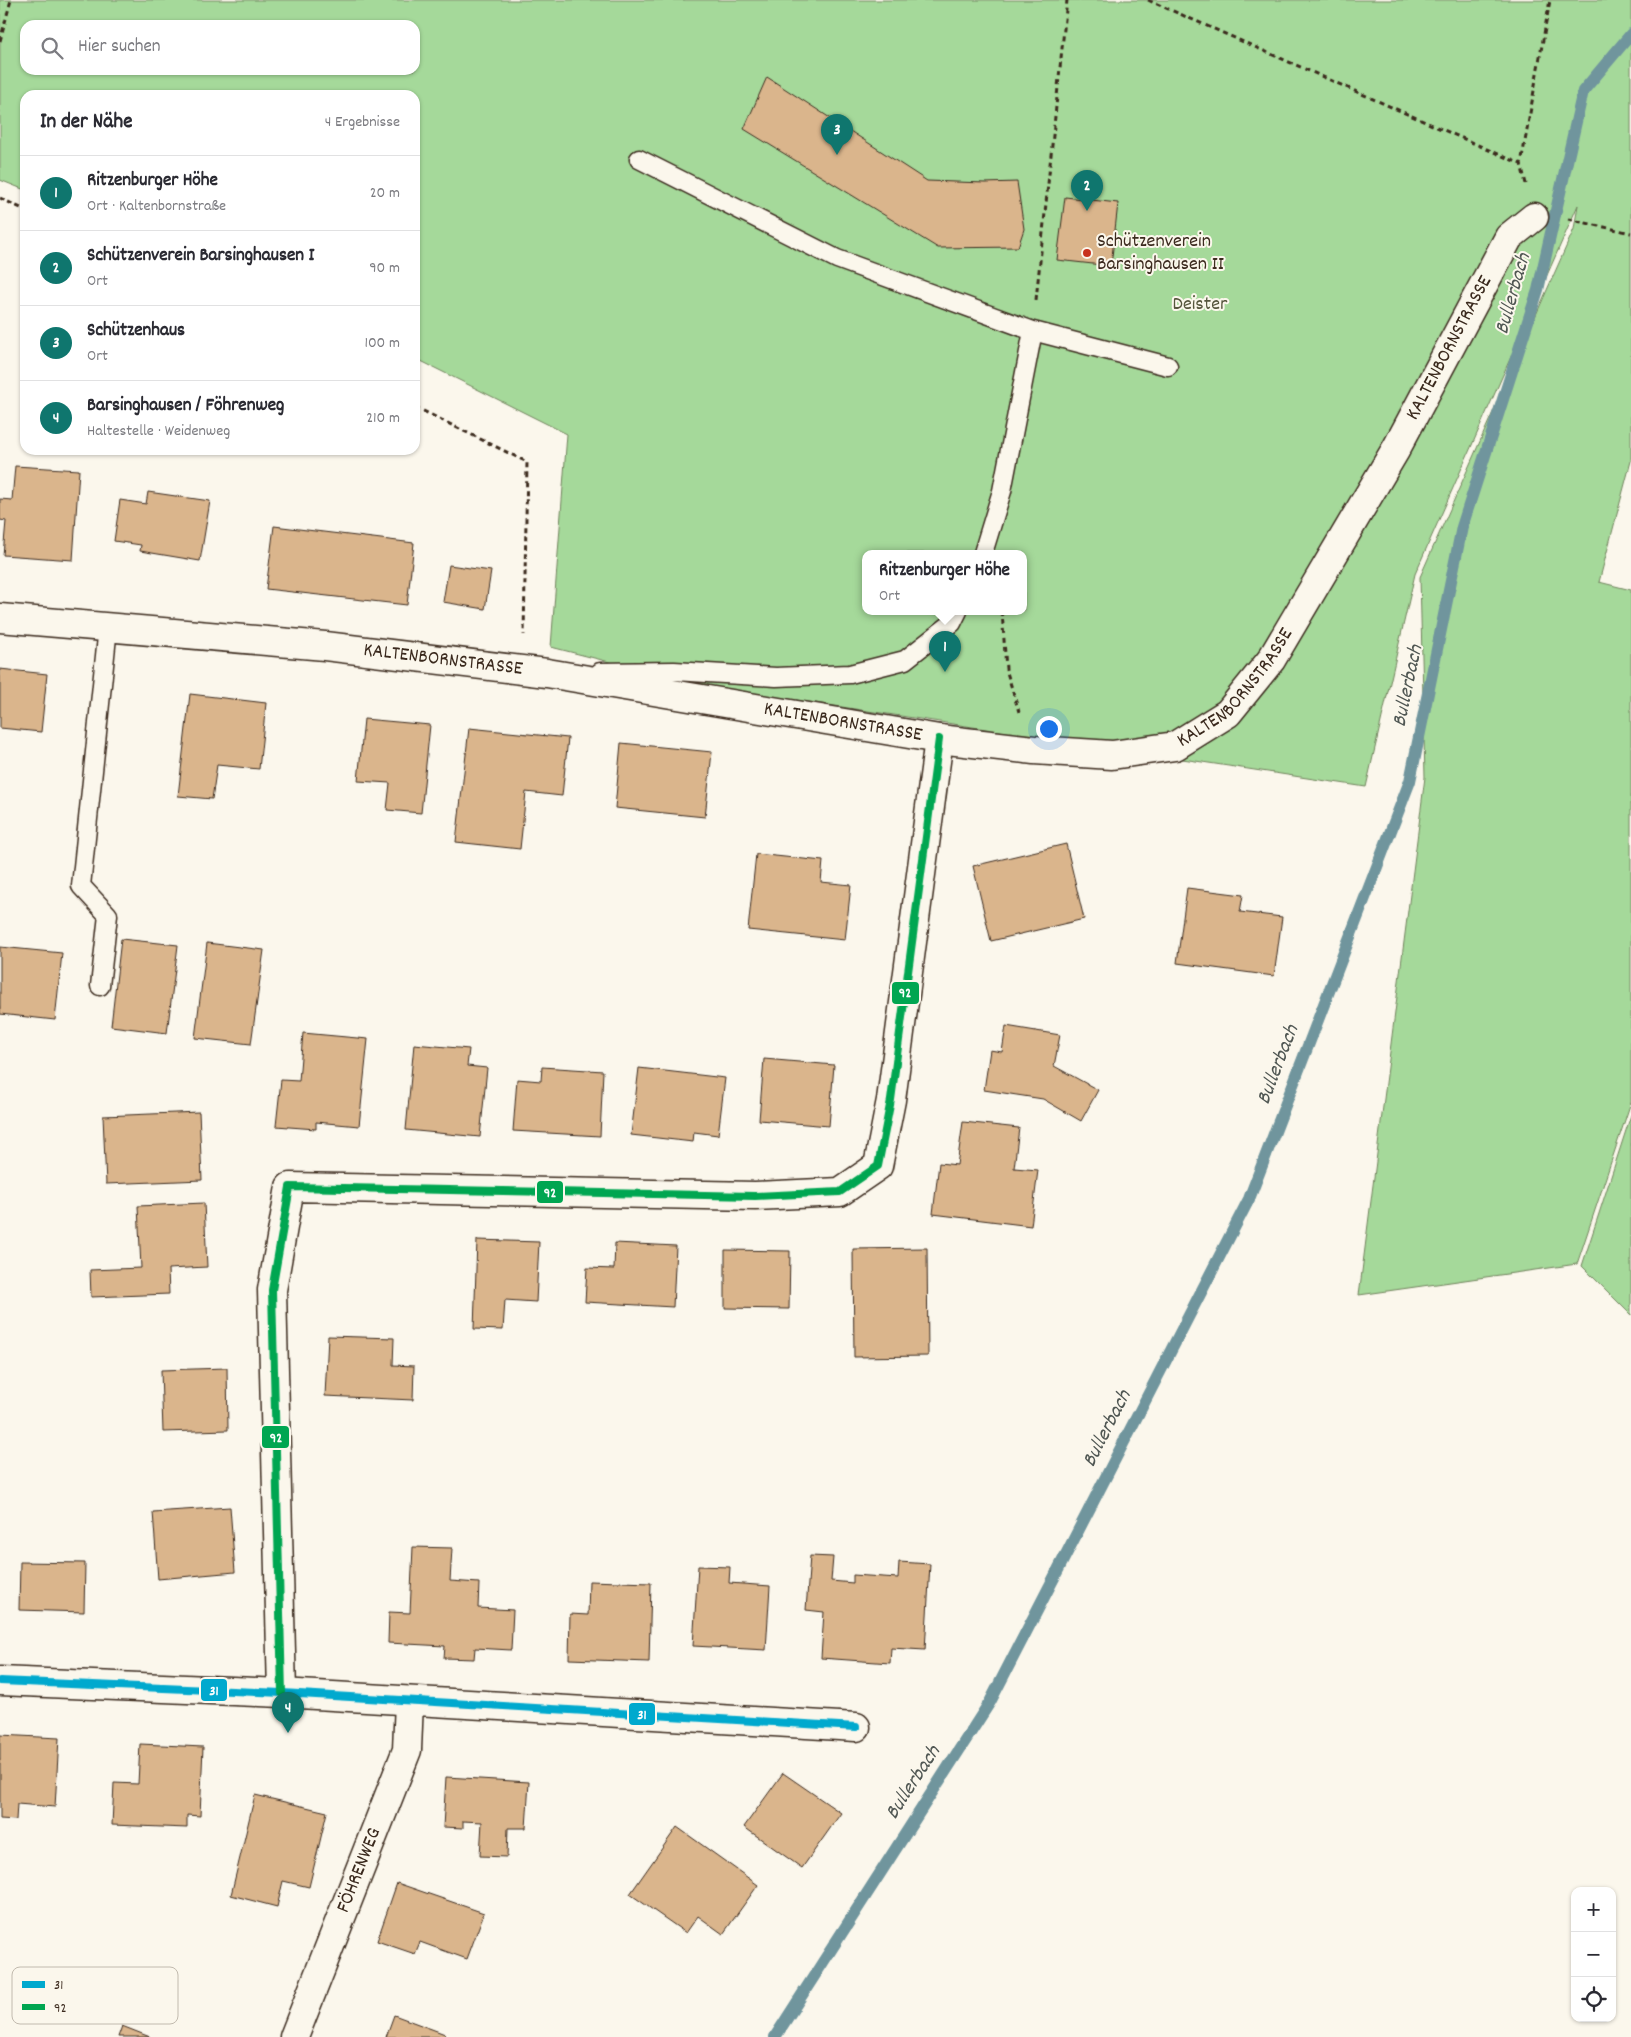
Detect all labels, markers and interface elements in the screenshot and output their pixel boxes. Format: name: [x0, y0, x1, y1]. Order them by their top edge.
search box: [20, 20, 420, 75]
icon: search: [38, 34, 66, 62]
text: Hier suchen: [78, 34, 161, 61]
text: In der Nähe: [40, 108, 132, 138]
text: 4 Ergebnisse: [325, 111, 400, 134]
pin: 3: [821, 114, 853, 155]
text: Ritzenburger Höhe: [87, 168, 218, 195]
pin: 2: [1071, 170, 1103, 211]
text: 1: [54, 182, 58, 205]
text: 20 m: [370, 182, 400, 205]
text: Ort · Kaltenbornstraße: [87, 195, 226, 218]
place label: Schützenverein Barsinghausen II: [1097, 228, 1224, 279]
text: Schützenverein Barsinghausen I: [87, 243, 314, 270]
marker: Schützenverein Barsinghausen II: [1081, 247, 1093, 259]
water label: Bullerbach: [1488, 249, 1540, 338]
text: 2: [53, 257, 60, 280]
text: 90 m: [369, 257, 400, 280]
text: Ort: [87, 270, 108, 293]
street label: KALTENBORNSTRASSE: [1400, 271, 1500, 425]
park label: Deister: [1173, 291, 1228, 319]
text: Schützenhaus: [87, 318, 185, 345]
text: 3: [52, 332, 60, 355]
text: 100 m: [364, 332, 400, 355]
text: Ort: [87, 345, 108, 368]
text: Barsinghausen / Föhrenweg: [87, 393, 284, 420]
text: 4: [53, 407, 59, 430]
text: 210 m: [366, 407, 400, 430]
text: Haltestelle · Weidenweg: [87, 420, 230, 443]
popup: [862, 550, 1027, 615]
text: Ritzenburger Höhe: [879, 558, 1010, 585]
text: Ort: [879, 585, 900, 608]
street label: KALTENBORNSTRASSE: [1172, 623, 1301, 755]
pin: 1: [929, 631, 961, 672]
street label: KALTENBORNSTRASSE: [362, 637, 524, 684]
water label: Bullerbach: [1386, 641, 1433, 730]
street label: KALTENBORNSTRASSE: [762, 696, 924, 750]
your location: [1036, 716, 1062, 742]
line badge: 92: [891, 981, 920, 1005]
text: 92: [899, 984, 911, 1004]
water label: Bullerbach: [1250, 1020, 1308, 1109]
line badge: 92: [536, 1180, 564, 1204]
text: 92: [544, 1184, 556, 1204]
water label: Bullerbach: [1076, 1384, 1141, 1473]
line badge: 92: [261, 1425, 290, 1449]
text: 92: [270, 1429, 282, 1449]
line badge: 31: [200, 1678, 228, 1702]
text: 31: [209, 1682, 219, 1702]
pin: 4: [272, 1692, 304, 1733]
line badge: 31: [628, 1702, 656, 1726]
text: 31: [637, 1706, 647, 1726]
water label: Bullerbach: [879, 1739, 950, 1826]
street label: FÖHRENWEG: [330, 1824, 389, 1917]
map controls: [1571, 1887, 1616, 2022]
button: +: [1571, 1887, 1616, 1932]
button: −: [1571, 1932, 1616, 1977]
legend: [12, 1967, 178, 2024]
text: 31: [54, 1976, 63, 1996]
button: locate: [1571, 1977, 1616, 2022]
text: 92: [54, 1999, 67, 2019]

